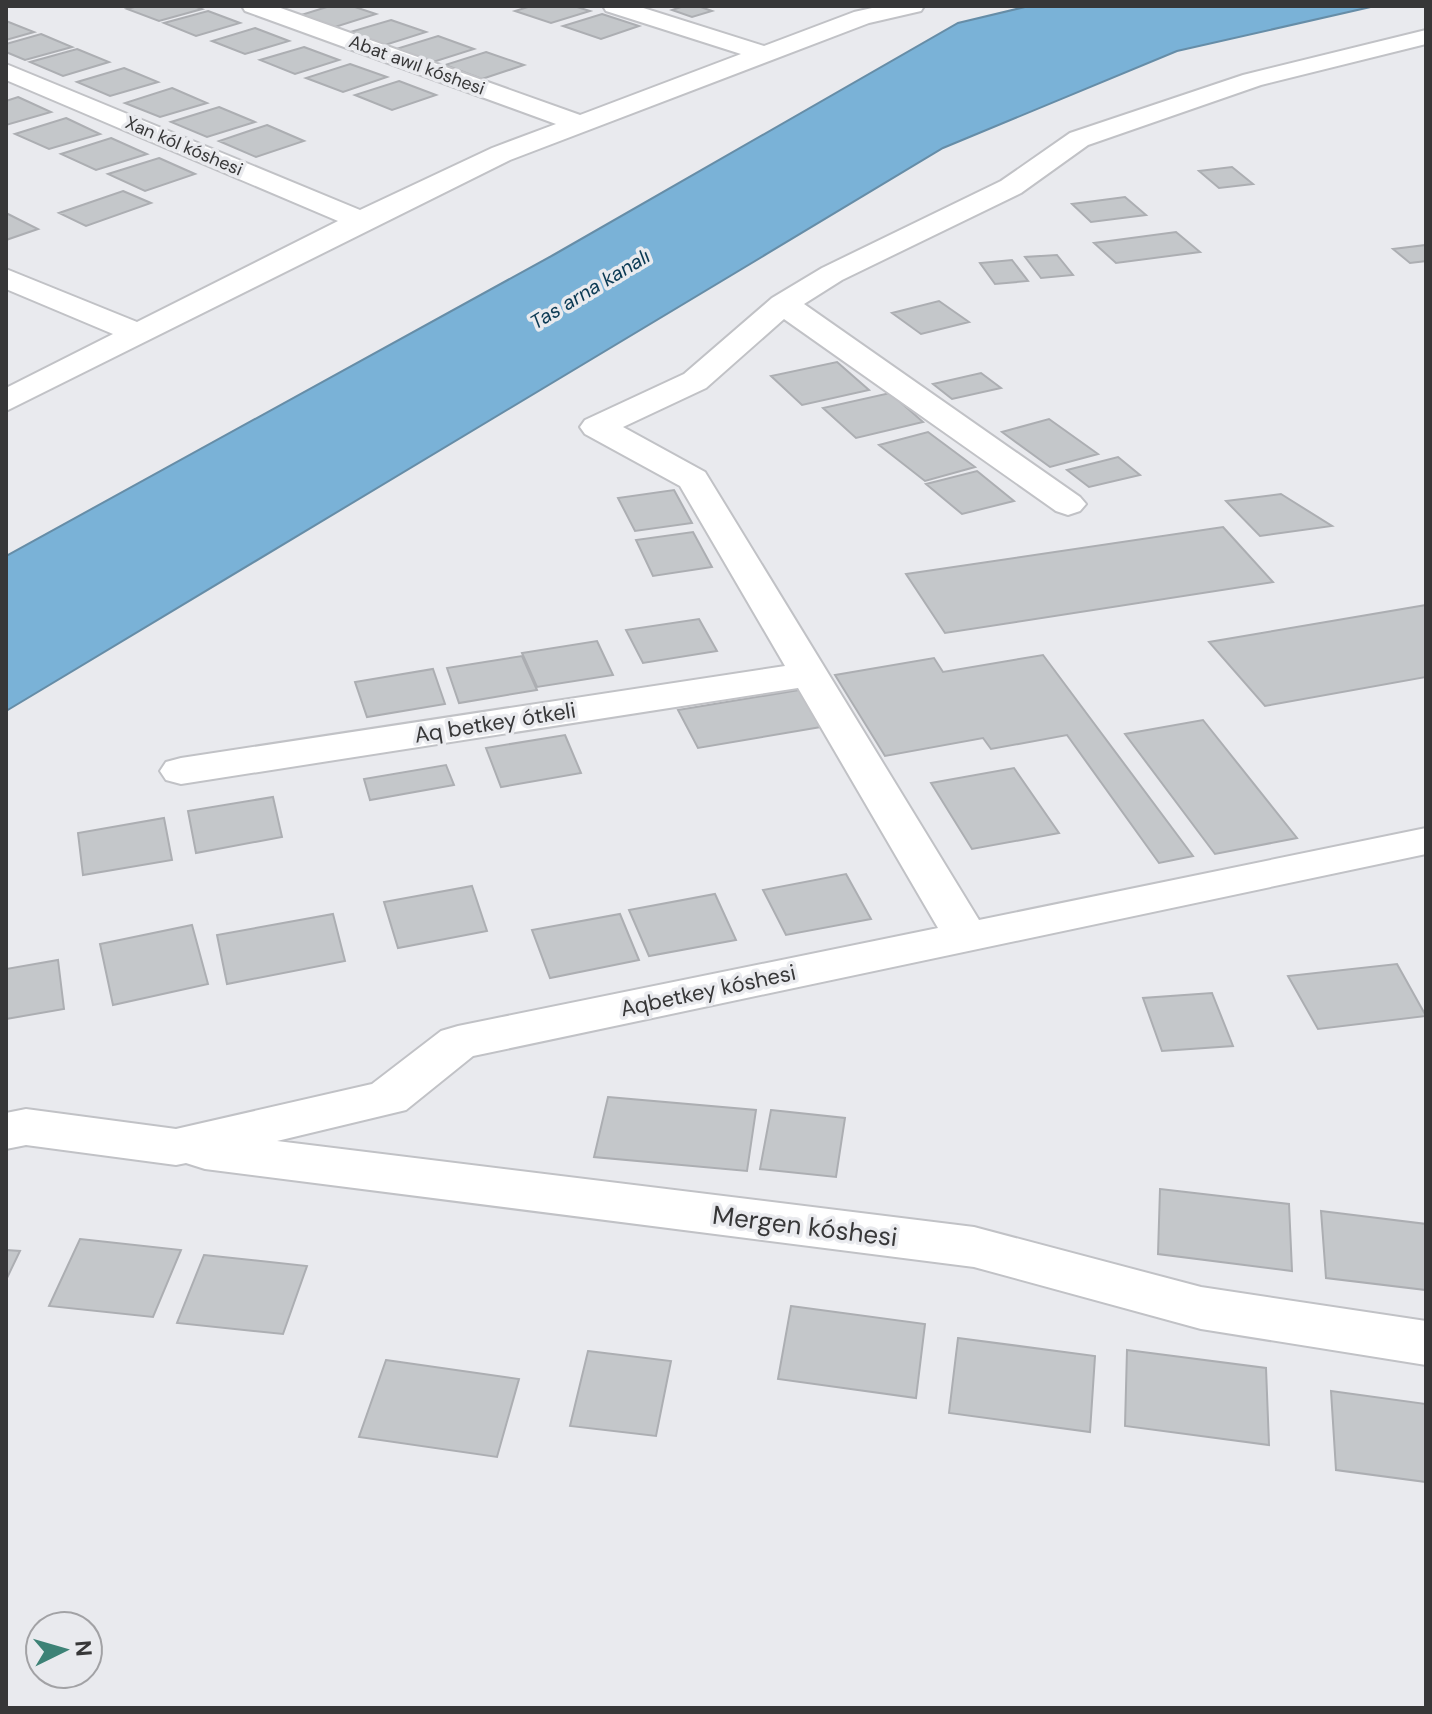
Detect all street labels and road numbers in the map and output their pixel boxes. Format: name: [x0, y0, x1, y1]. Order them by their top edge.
street label: Abat awıl kóshesi: [346, 29, 488, 101]
street label: Xan kól kóshesi: [122, 110, 246, 182]
street label: Aq betkey ótkeli: [412, 695, 578, 750]
street label: Aqbetkey kóshesi: [618, 958, 798, 1023]
street label: Mergen kóshesi: [711, 1198, 899, 1254]

